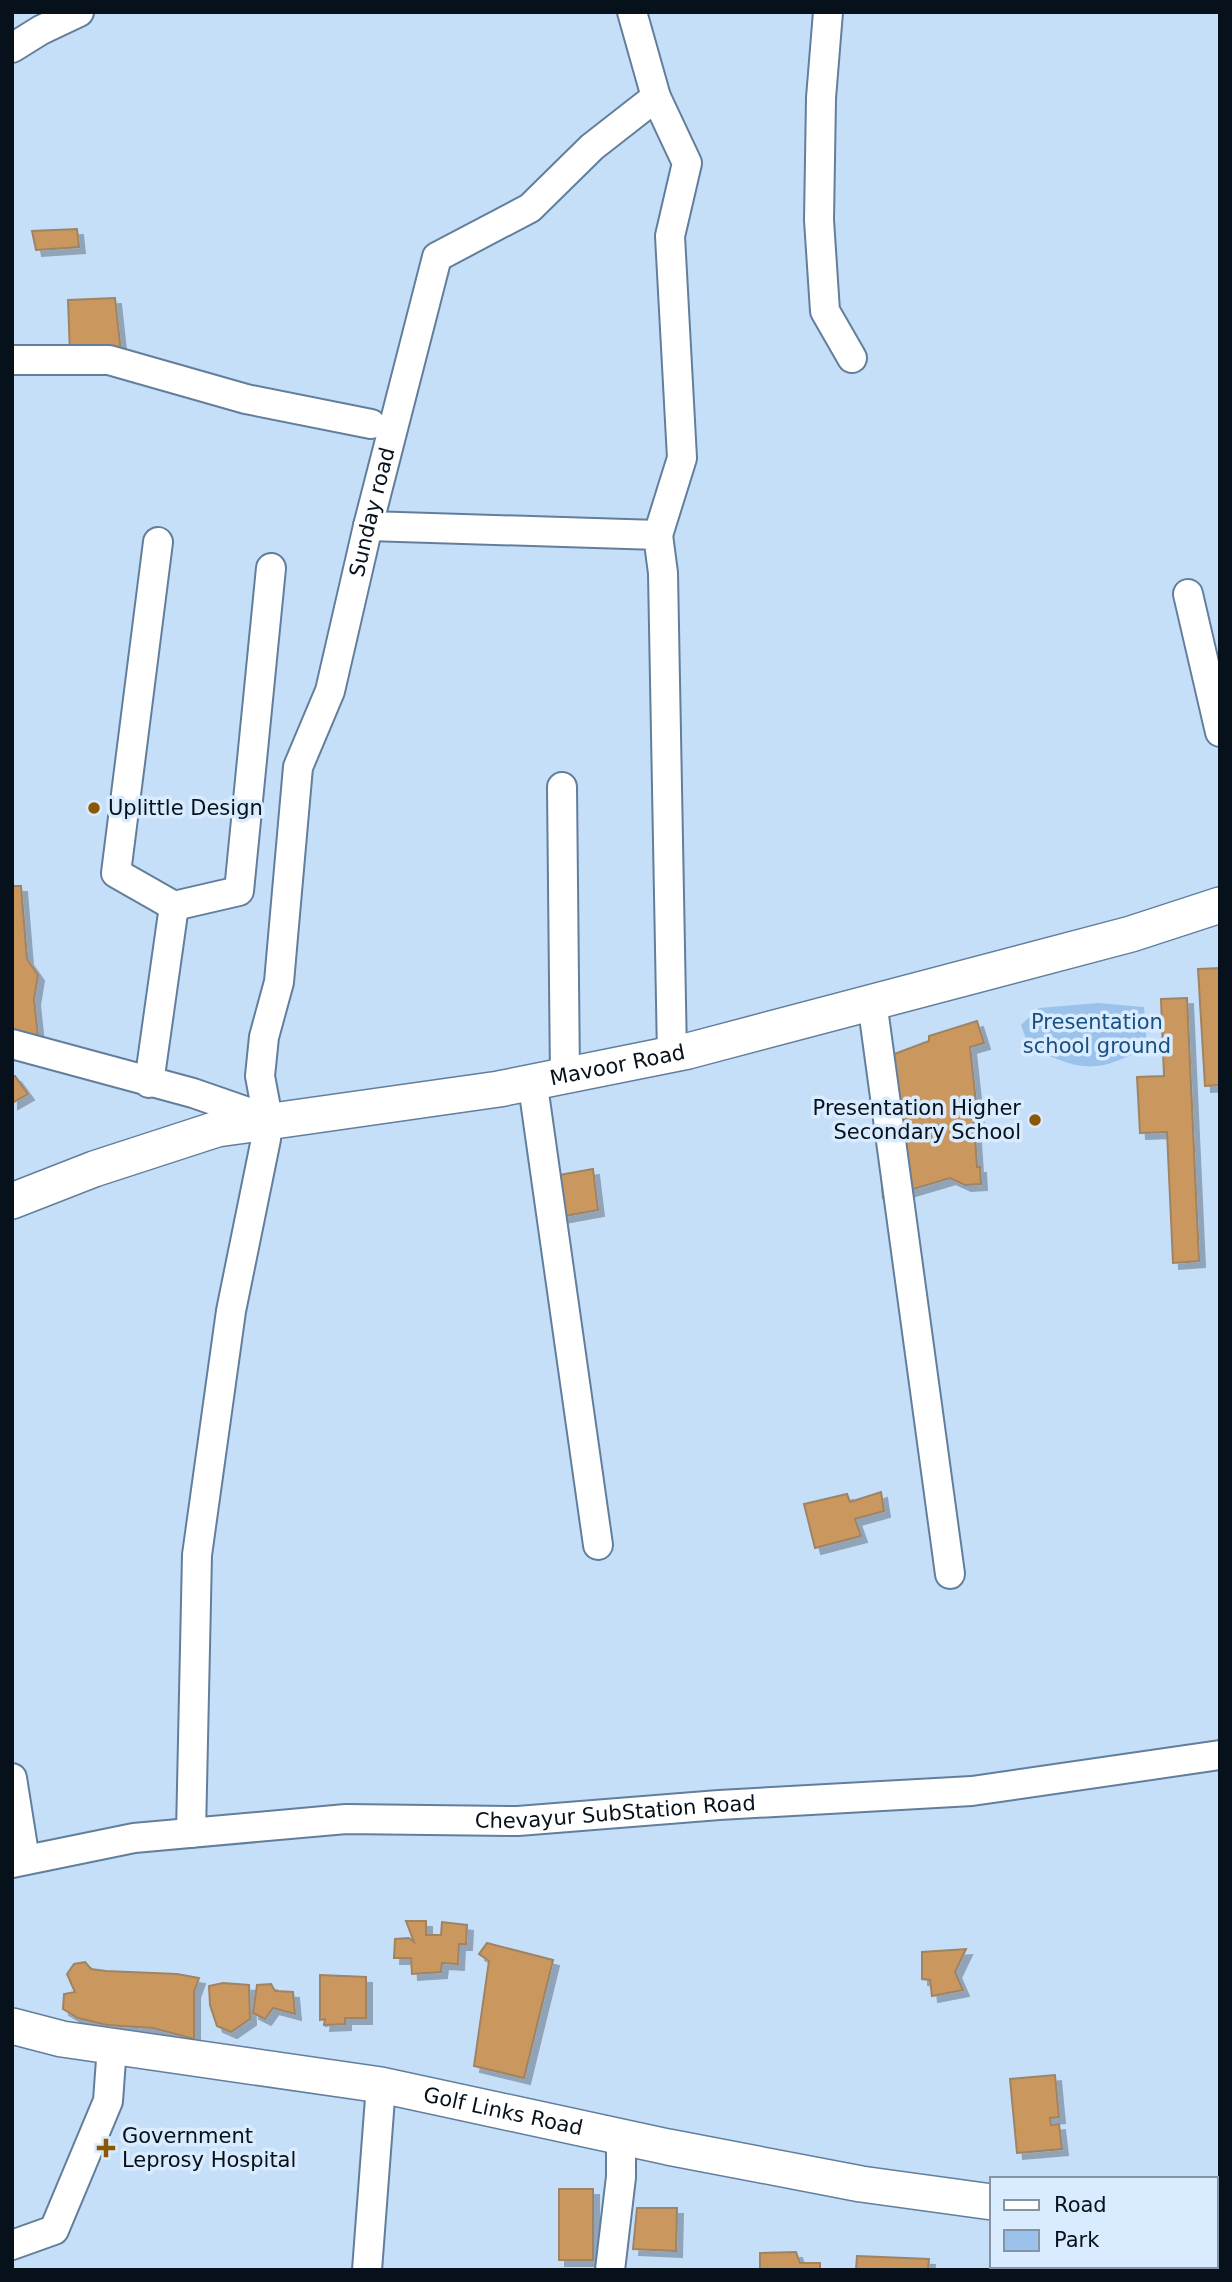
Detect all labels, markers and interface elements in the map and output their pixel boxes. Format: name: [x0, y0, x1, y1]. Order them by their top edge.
street label: Sunday road: [345, 445, 400, 579]
place label: Uplittle Design: [108, 796, 263, 820]
marker: Uplittle Design: [86, 800, 102, 816]
park label: Presentation school ground: [1023, 1010, 1171, 1058]
street label: Mavoor Road: [548, 1040, 687, 1090]
place label: Presentation Higher Secondary School: [813, 1096, 1021, 1144]
marker: Presentation Higher Secondary School: [1027, 1112, 1043, 1128]
street label: Chevayur SubStation Road: [475, 1791, 756, 1833]
street label: Golf Links Road: [421, 2083, 585, 2140]
place label: Government Leprosy Hospital: [122, 2124, 296, 2172]
marker: Government Leprosy Hospital: [96, 2138, 116, 2158]
legend: [990, 2177, 1218, 2268]
text: Road: [1054, 2193, 1107, 2217]
text: Park: [1054, 2228, 1100, 2252]

